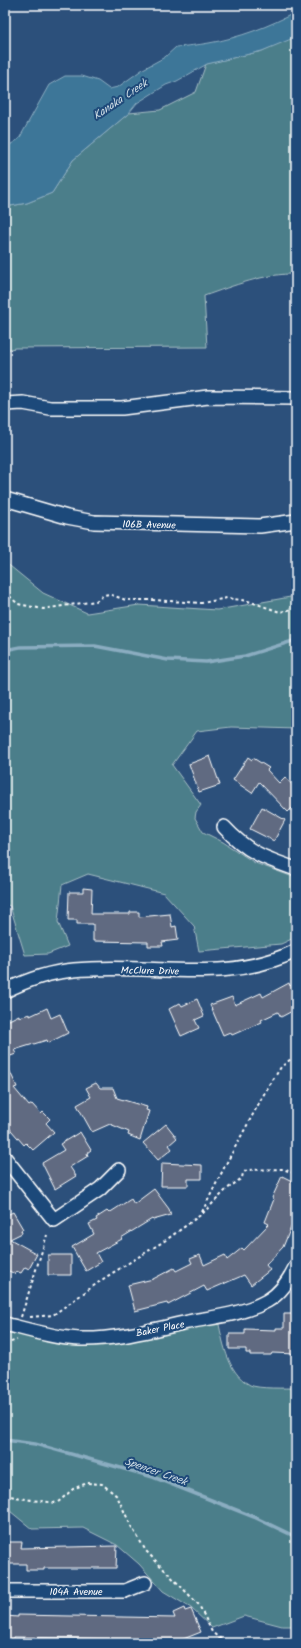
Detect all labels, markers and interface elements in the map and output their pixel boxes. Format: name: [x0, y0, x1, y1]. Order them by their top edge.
water label: Kanaka Creek: [90, 74, 153, 125]
street label: 106B Avenue: [122, 517, 176, 533]
street label: McClure Drive: [121, 962, 180, 980]
street label: Baker Place: [135, 1316, 186, 1342]
water label: Spencer Creek: [122, 1453, 191, 1492]
street label: 104A Avenue: [49, 1584, 103, 1600]

